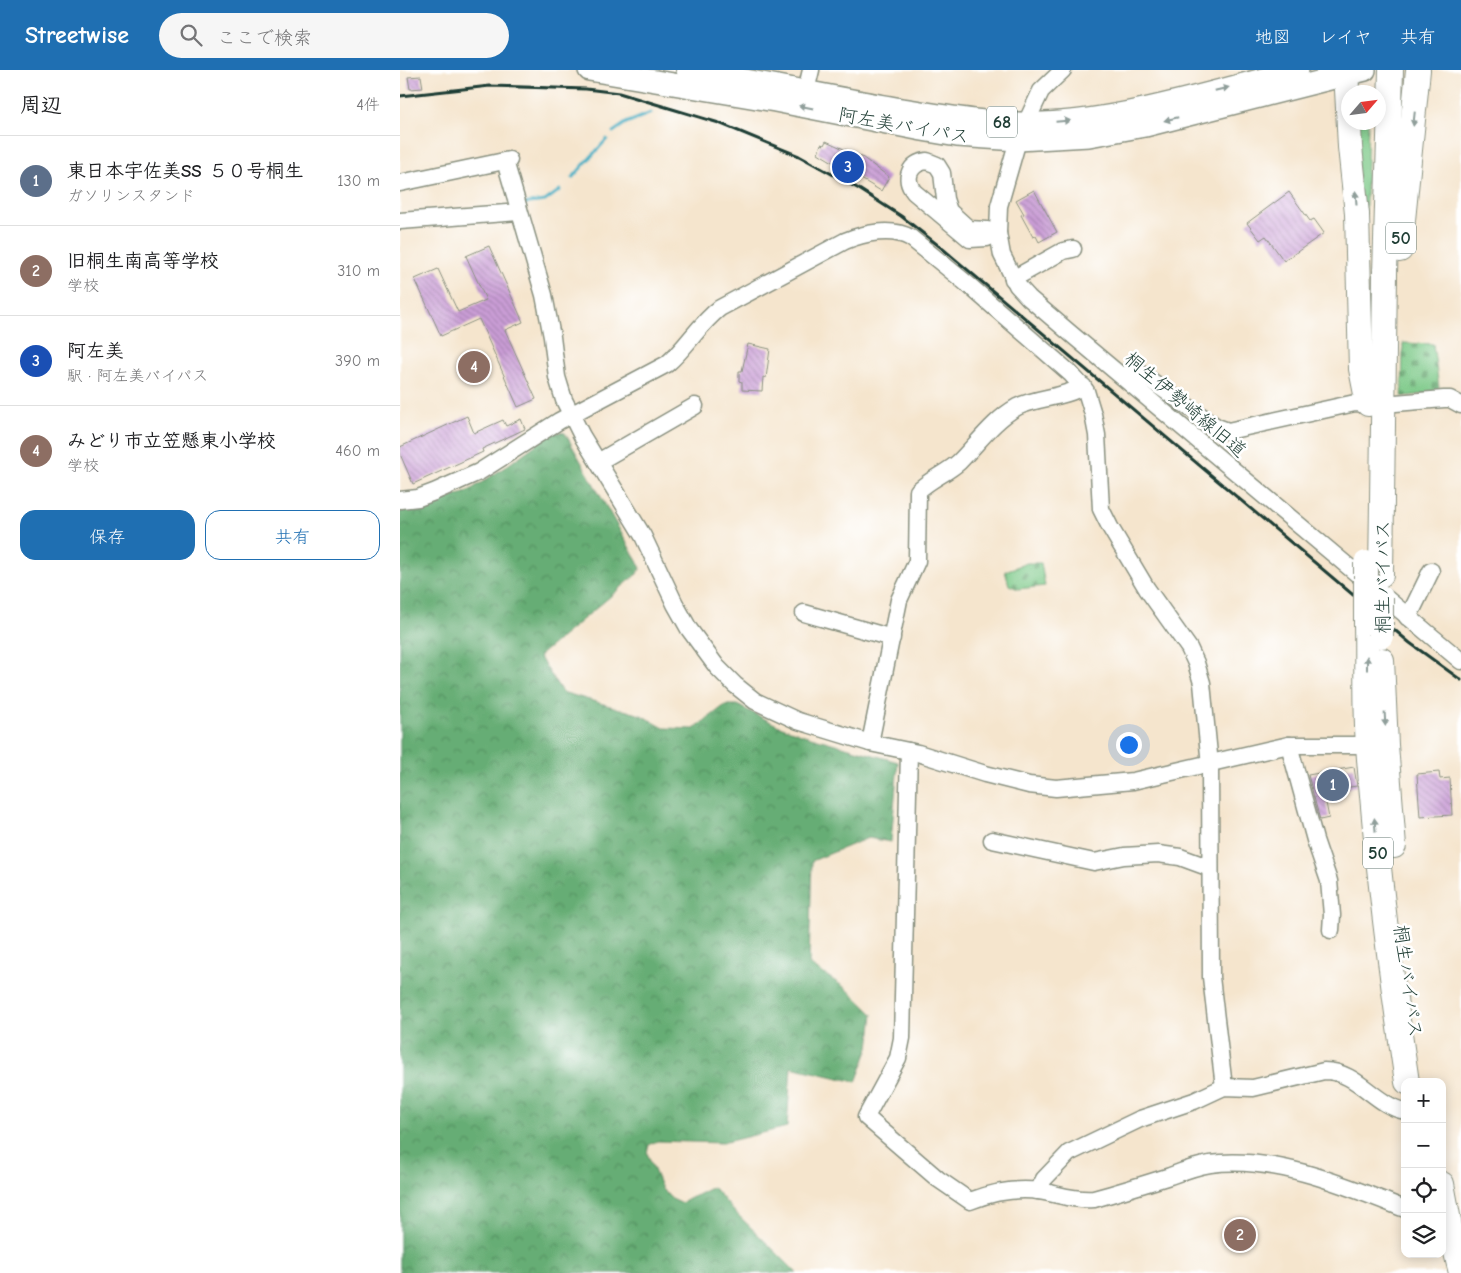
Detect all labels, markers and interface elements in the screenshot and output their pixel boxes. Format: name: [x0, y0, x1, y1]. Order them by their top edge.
search box: [159, 13, 509, 58]
text: Streetwise: [25, 21, 129, 49]
icon: search: [177, 21, 205, 49]
text: ここで検索: [217, 27, 312, 49]
text: 地図: [1255, 27, 1291, 48]
text: レイヤ: [1319, 27, 1372, 48]
text: 共有: [1400, 27, 1436, 48]
one-way arrow: [1214, 85, 1229, 93]
north arrow: [1341, 85, 1386, 130]
text: 周辺: [20, 93, 62, 117]
text: 4件: [356, 96, 380, 114]
one-way arrow: [798, 103, 813, 111]
street label: 阿左美バイパス: [837, 104, 971, 148]
road number: 68: [987, 106, 1017, 138]
one-way arrow: [1410, 111, 1418, 127]
one-way arrow: [1163, 116, 1178, 124]
one-way arrow: [1055, 117, 1071, 125]
pin: 3: [832, 148, 864, 186]
text: 東日本宇佐美SS ５０号桐生: [67, 160, 304, 182]
text: 1: [33, 172, 39, 190]
text: 130 m: [337, 172, 380, 190]
text: ガソリンスタンド: [67, 187, 195, 205]
one-way arrow: [1351, 190, 1359, 206]
road number: 50: [1386, 222, 1416, 254]
text: 旧桐生南高等学校: [67, 250, 219, 272]
text: 2: [32, 262, 40, 280]
text: 310 m: [337, 262, 380, 280]
text: 学校: [67, 277, 99, 295]
text: 阿左美: [67, 340, 124, 362]
street label: 桐生伊勢崎線旧道: [1120, 347, 1251, 462]
pin: 4: [458, 348, 490, 386]
text: 3: [32, 352, 40, 370]
text: 390 m: [335, 352, 380, 370]
text: 駅 · 阿左美バイパス: [67, 367, 208, 385]
text: みどり市立笠懸東小学校: [67, 430, 276, 452]
text: 4: [32, 442, 40, 460]
text: 460 m: [335, 442, 380, 460]
text: 学校: [67, 457, 99, 475]
button: 保存: [20, 510, 195, 560]
button: 共有: [205, 510, 380, 560]
street label: 桐生バイパス: [1372, 520, 1394, 634]
one-way arrow: [1362, 655, 1370, 671]
one-way arrow: [1381, 712, 1389, 728]
your location: [1116, 732, 1142, 758]
pin: 1: [1317, 766, 1349, 804]
one-way arrow: [1371, 817, 1379, 833]
road number: 50: [1363, 838, 1393, 868]
street label: 桐生バイパス: [1389, 923, 1427, 1039]
map controls: [1401, 1078, 1446, 1258]
button: +: [1401, 1078, 1446, 1123]
button: −: [1401, 1123, 1446, 1168]
button: locate: [1401, 1168, 1446, 1213]
button: layers: [1401, 1213, 1446, 1258]
pin: 2: [1224, 1216, 1256, 1254]

